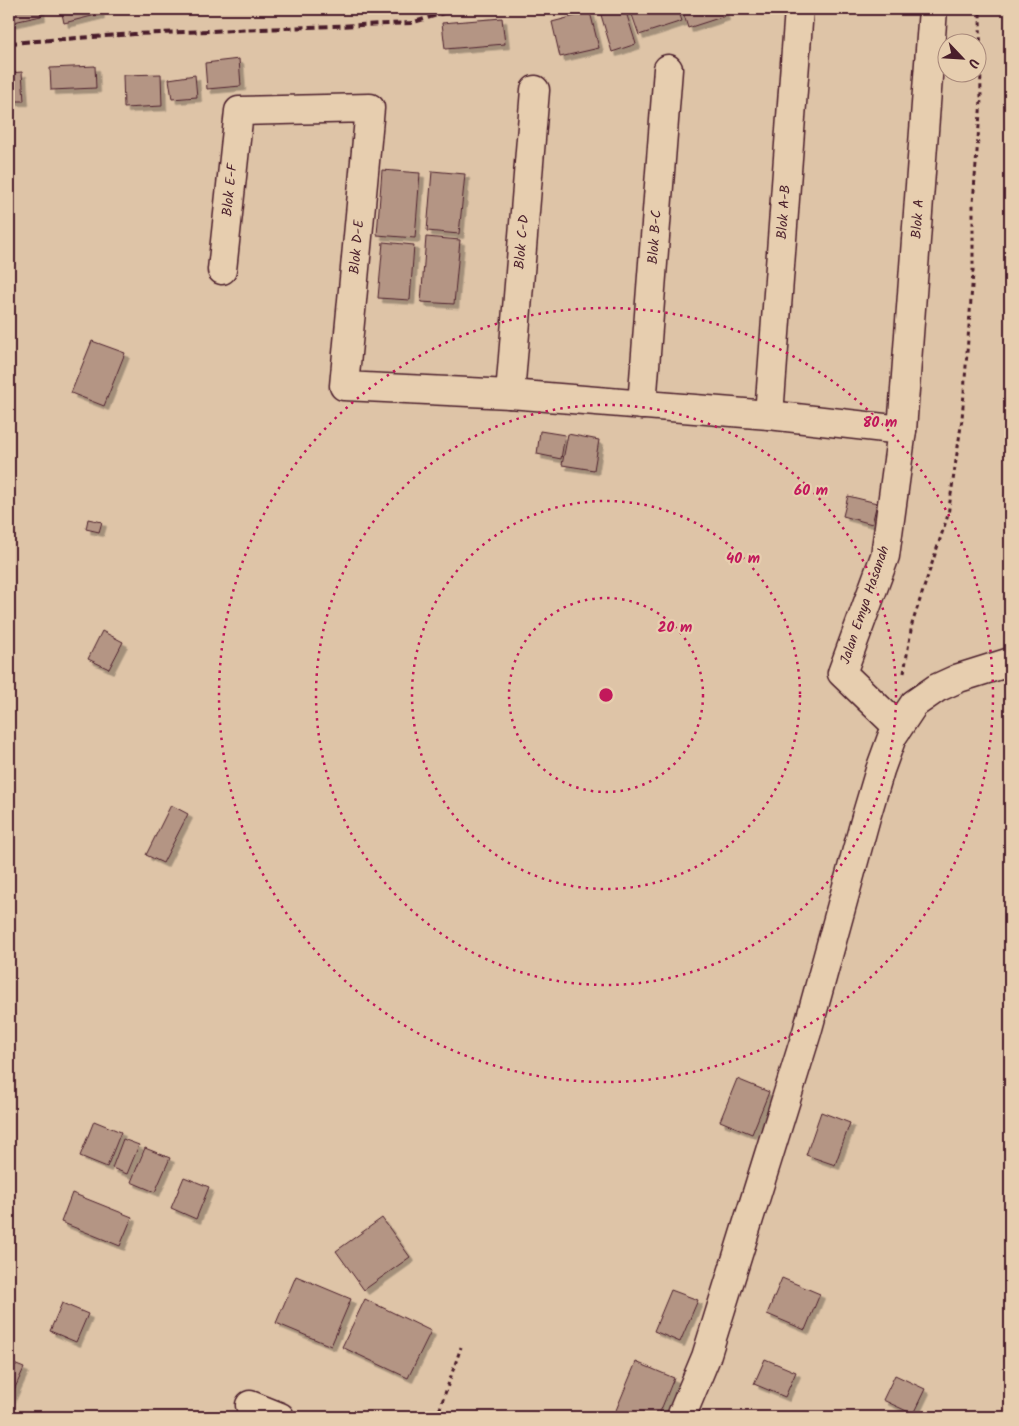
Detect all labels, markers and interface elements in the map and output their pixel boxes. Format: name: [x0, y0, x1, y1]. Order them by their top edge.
north arrow: [936, 32, 986, 82]
text: U: [961, 55, 985, 72]
street label: Blok E-F: [216, 161, 244, 217]
street label: Blok A-B: [771, 184, 797, 240]
street label: Blok A: [906, 199, 930, 239]
street label: Blok B-C: [642, 209, 668, 265]
street label: Blok C-D: [509, 214, 535, 270]
street label: Blok D-E: [344, 218, 370, 275]
text: 80 m: [863, 411, 897, 435]
text: 60 m: [794, 479, 828, 503]
street label: Jalan Emya Hasanah: [834, 543, 896, 667]
text: 40 m: [726, 547, 760, 571]
text: 20 m: [658, 616, 692, 640]
centre of rings: [597, 686, 615, 704]

